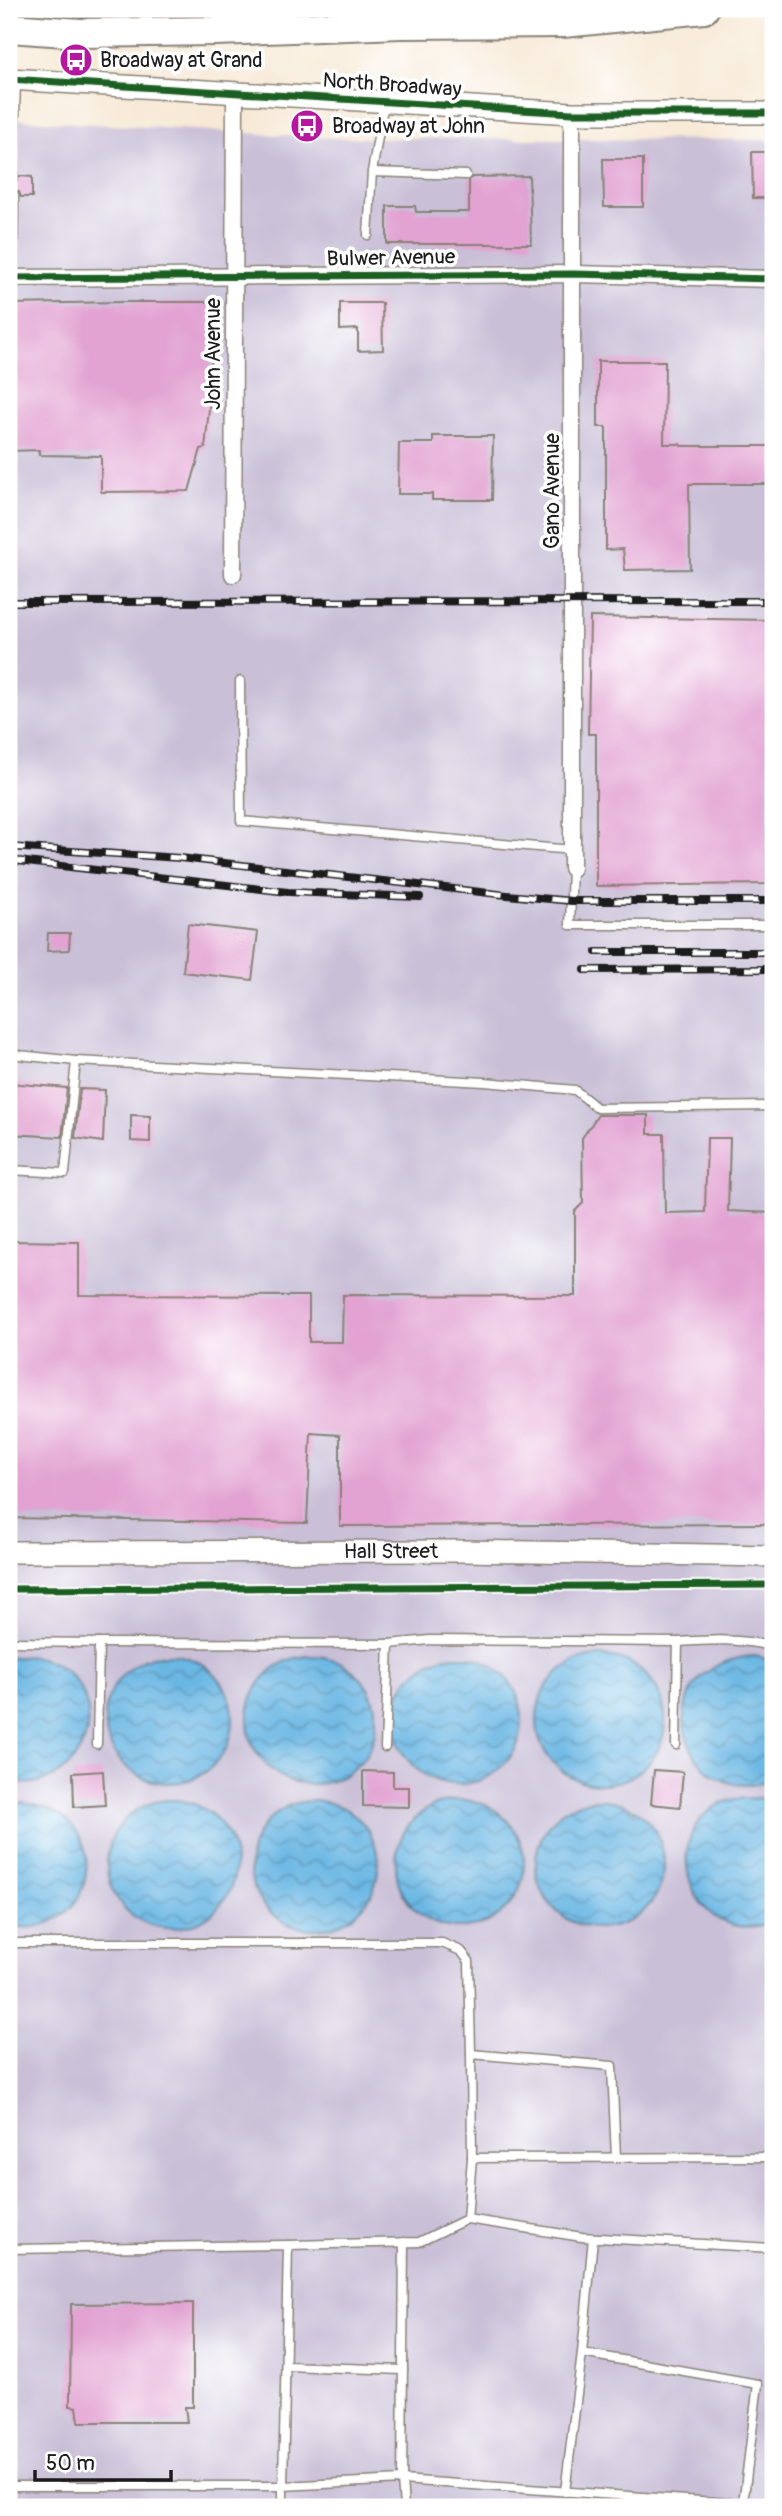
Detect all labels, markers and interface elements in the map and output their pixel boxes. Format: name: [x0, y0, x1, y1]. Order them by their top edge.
bus stop icon: Broadway at Grand: [57, 41, 95, 79]
place label: Broadway at Grand: [100, 47, 263, 74]
street label: North Broadway: [322, 67, 462, 103]
bus stop icon: Broadway at John: [288, 107, 326, 145]
place label: Broadway at John: [332, 113, 485, 140]
street label: Bulwer Avenue: [326, 243, 456, 273]
street label: John Avenue: [200, 297, 227, 410]
street label: Gano Avenue: [539, 432, 566, 549]
street label: Hall Street: [344, 1538, 439, 1565]
scale bar: [35, 2439, 172, 2483]
text: 50 m: [46, 2450, 95, 2477]

